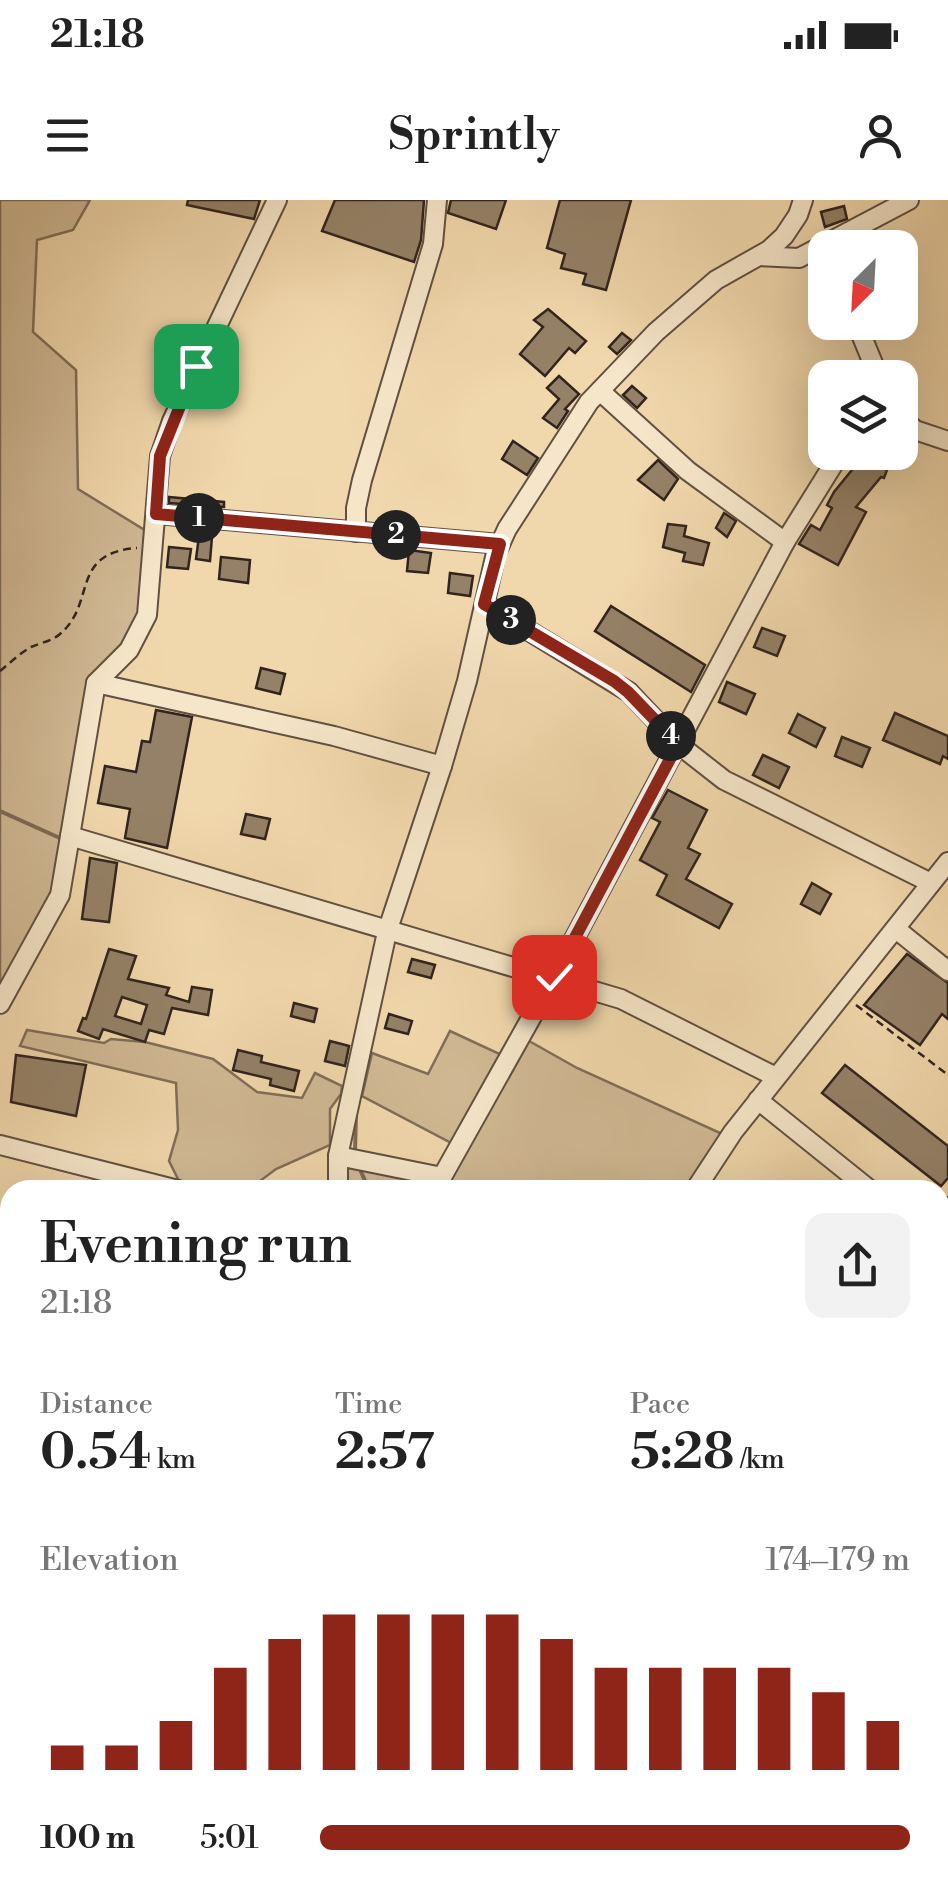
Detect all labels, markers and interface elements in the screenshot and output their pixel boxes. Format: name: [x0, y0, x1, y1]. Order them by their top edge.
text: 21:18: [50, 12, 145, 59]
text: Sprintly: [388, 107, 560, 164]
icon: menu: [40, 108, 95, 163]
icon: person: [853, 108, 908, 163]
north arrow: [808, 230, 918, 340]
map controls: [808, 230, 918, 470]
pin: [154, 324, 239, 409]
icon: arrive: [169, 339, 224, 394]
button: layers: [808, 360, 918, 470]
pin: 1: [174, 493, 224, 543]
text: 1: [192, 500, 206, 535]
pin: 2: [371, 510, 421, 560]
text: 2: [387, 517, 405, 552]
pin: 3: [486, 595, 536, 645]
text: 3: [503, 602, 519, 637]
pin: 4: [646, 711, 696, 761]
text: 4: [662, 718, 680, 753]
pin: [512, 935, 597, 1020]
icon: check: [527, 950, 582, 1005]
text: Evening run: [40, 1211, 352, 1280]
button: share: [805, 1213, 910, 1318]
text: 21:18: [40, 1283, 112, 1323]
text: Distance: [40, 1387, 153, 1422]
text: Time: [335, 1387, 402, 1422]
text: Pace: [630, 1387, 690, 1422]
text: 0.54: [40, 1422, 151, 1484]
text: 2:57: [335, 1422, 434, 1484]
text: 5:28: [630, 1422, 735, 1484]
text: km: [151, 1442, 196, 1477]
text: /km: [735, 1442, 785, 1477]
text: Elevation: [40, 1540, 179, 1580]
text: 174–179 m: [766, 1540, 910, 1580]
text: 100 m: [40, 1818, 135, 1858]
text: 5:01: [200, 1818, 259, 1858]

